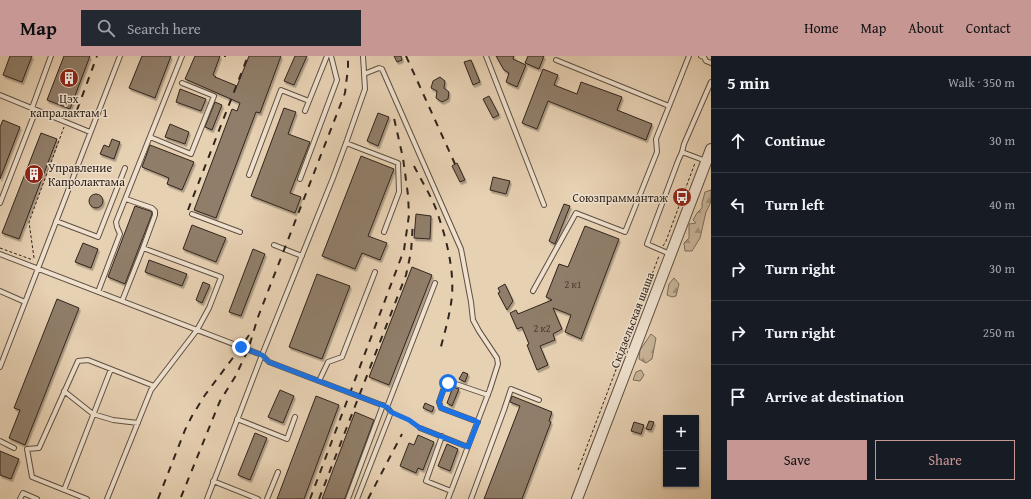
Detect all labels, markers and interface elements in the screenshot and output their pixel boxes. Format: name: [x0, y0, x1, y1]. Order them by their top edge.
search box: [81, 10, 361, 46]
text: Map: [20, 14, 57, 42]
icon: search: [95, 17, 117, 39]
text: Search here: [127, 18, 201, 39]
text: Home: [804, 18, 839, 38]
text: Map: [861, 18, 886, 38]
text: About: [908, 18, 944, 38]
text: Contact: [966, 18, 1011, 38]
building icon: Цэх капралактам 1: [58, 67, 80, 89]
text: 5 min: [727, 70, 769, 95]
text: Walk · 350 m: [948, 73, 1015, 92]
place label: Цэх капралактам 1: [30, 90, 108, 121]
icon: ahead: [727, 130, 749, 152]
text: Continue: [765, 130, 826, 151]
text: 30 m: [989, 131, 1015, 150]
place label: Управление Капролактама: [48, 159, 125, 190]
building icon: Управление Капролактама: [23, 163, 45, 185]
bus stop icon: Союзпраммантаж: [671, 186, 693, 208]
place label: Союзпраммантаж: [572, 189, 668, 206]
icon: left: [727, 194, 749, 216]
text: Turn left: [765, 194, 824, 215]
text: 40 m: [989, 195, 1015, 214]
icon: right: [727, 258, 749, 280]
text: Turn right: [765, 258, 836, 279]
text: 30 m: [989, 259, 1015, 278]
street label: Скідзельская шаша: [606, 269, 658, 370]
house number: 2 к1: [564, 277, 582, 292]
house number: 2 к2: [533, 321, 551, 336]
icon: right: [727, 322, 749, 344]
text: Turn right: [765, 322, 836, 343]
text: 250 m: [983, 323, 1015, 342]
route end: [232, 338, 250, 356]
route start: [439, 374, 457, 392]
icon: arrive: [727, 386, 749, 408]
text: Arrive at destination: [765, 386, 904, 407]
map controls: [663, 415, 699, 487]
button: +: [663, 415, 699, 451]
button: Save: [727, 440, 867, 480]
button: Share: [875, 440, 1015, 480]
button: −: [663, 451, 699, 487]

